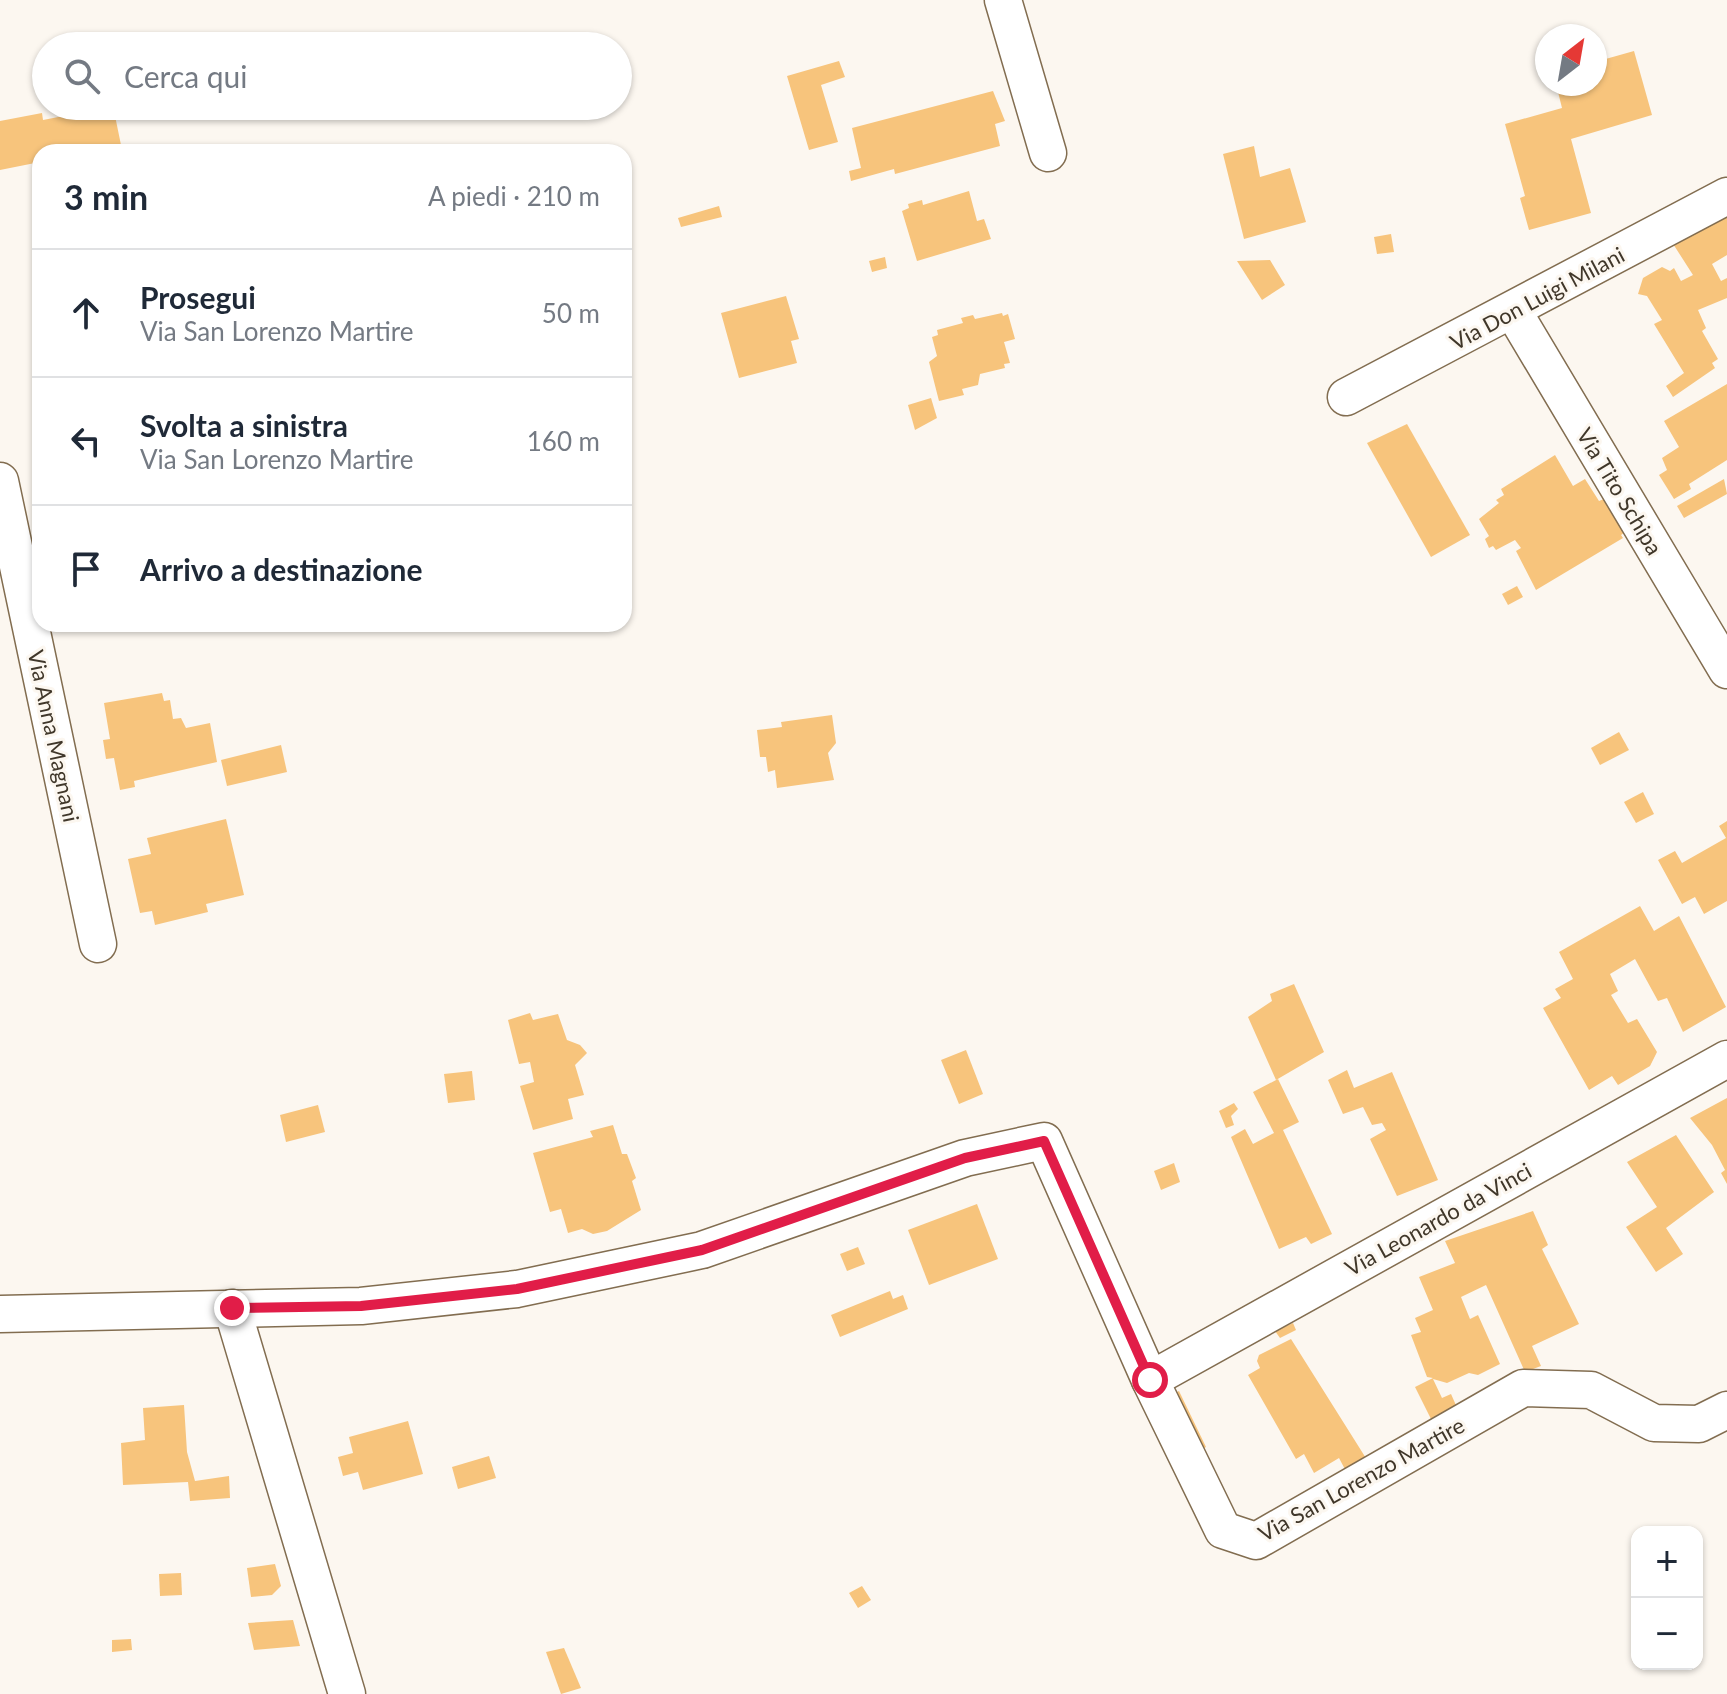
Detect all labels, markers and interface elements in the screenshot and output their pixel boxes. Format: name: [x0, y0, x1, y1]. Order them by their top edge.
north arrow: [1535, 24, 1607, 96]
search box: [32, 32, 632, 120]
icon: search: [60, 54, 104, 98]
text: Cerca qui: [124, 58, 248, 94]
text: 3 min: [64, 176, 148, 217]
text: A piedi · 210 m: [428, 180, 600, 212]
street label: Via Don Luigi Milani: [1445, 241, 1629, 355]
text: Prosegui: [140, 279, 256, 315]
icon: ahead: [64, 291, 108, 335]
text: 50 m: [542, 297, 600, 329]
text: Via San Lorenzo Martire: [140, 315, 413, 347]
text: Svolta a sinistra: [140, 407, 348, 443]
icon: left: [64, 419, 108, 463]
street label: Via Tito Schipa: [1571, 423, 1669, 559]
text: 160 m: [527, 425, 600, 457]
text: Via San Lorenzo Martire: [140, 443, 413, 475]
icon: arrive: [64, 547, 108, 591]
text: Arrivo a destinazione: [140, 551, 422, 587]
street label: Via Anna Magnani: [23, 647, 85, 825]
street label: Via Leonardo da Vinci: [1340, 1157, 1536, 1281]
route end: [214, 1290, 250, 1326]
route start: [1132, 1362, 1168, 1398]
street label: Via San Lorenzo Martire: [1253, 1411, 1469, 1547]
map controls: [1631, 1526, 1703, 1670]
button: +: [1631, 1526, 1703, 1598]
button: −: [1631, 1598, 1703, 1670]

